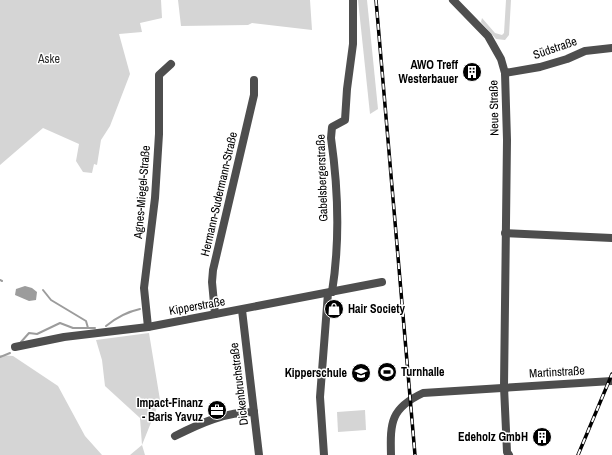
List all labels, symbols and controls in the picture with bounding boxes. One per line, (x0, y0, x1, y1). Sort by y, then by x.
street label: Südstraße (531, 33, 579, 63)
park label: Aske (37, 51, 60, 67)
place label: AWO Treff Westerbauer (399, 57, 458, 87)
building icon: AWO Treff Westerbauer (461, 61, 483, 83)
street label: Neue Straße (486, 80, 502, 136)
street label: Hermann-Sudermann-Straße (197, 130, 241, 258)
street label: Gabelsbergerstraße (312, 134, 332, 222)
street label: Agnes-Miegel-Straße (130, 145, 154, 240)
street label: Kipperstraße (168, 293, 226, 319)
shop icon: Hair Society (323, 298, 345, 320)
place label: Hair Society (348, 301, 405, 317)
street label: Dickenbruchstraße (226, 342, 252, 426)
sports icon: Turnhalle (376, 361, 398, 383)
school or university icon: Kipperschule (350, 362, 372, 384)
street label: Martinstraße (529, 363, 585, 381)
place label: Turnhalle (401, 364, 445, 380)
place label: Kipperschule (285, 365, 348, 381)
place label: Impact-Finanz - Baris Yavuz (137, 395, 203, 425)
office icon: Impact-Finanz - Baris Yavuz (206, 399, 228, 421)
building icon: Edeholz GmbH (531, 426, 553, 448)
place label: Edeholz GmbH (458, 429, 528, 445)

